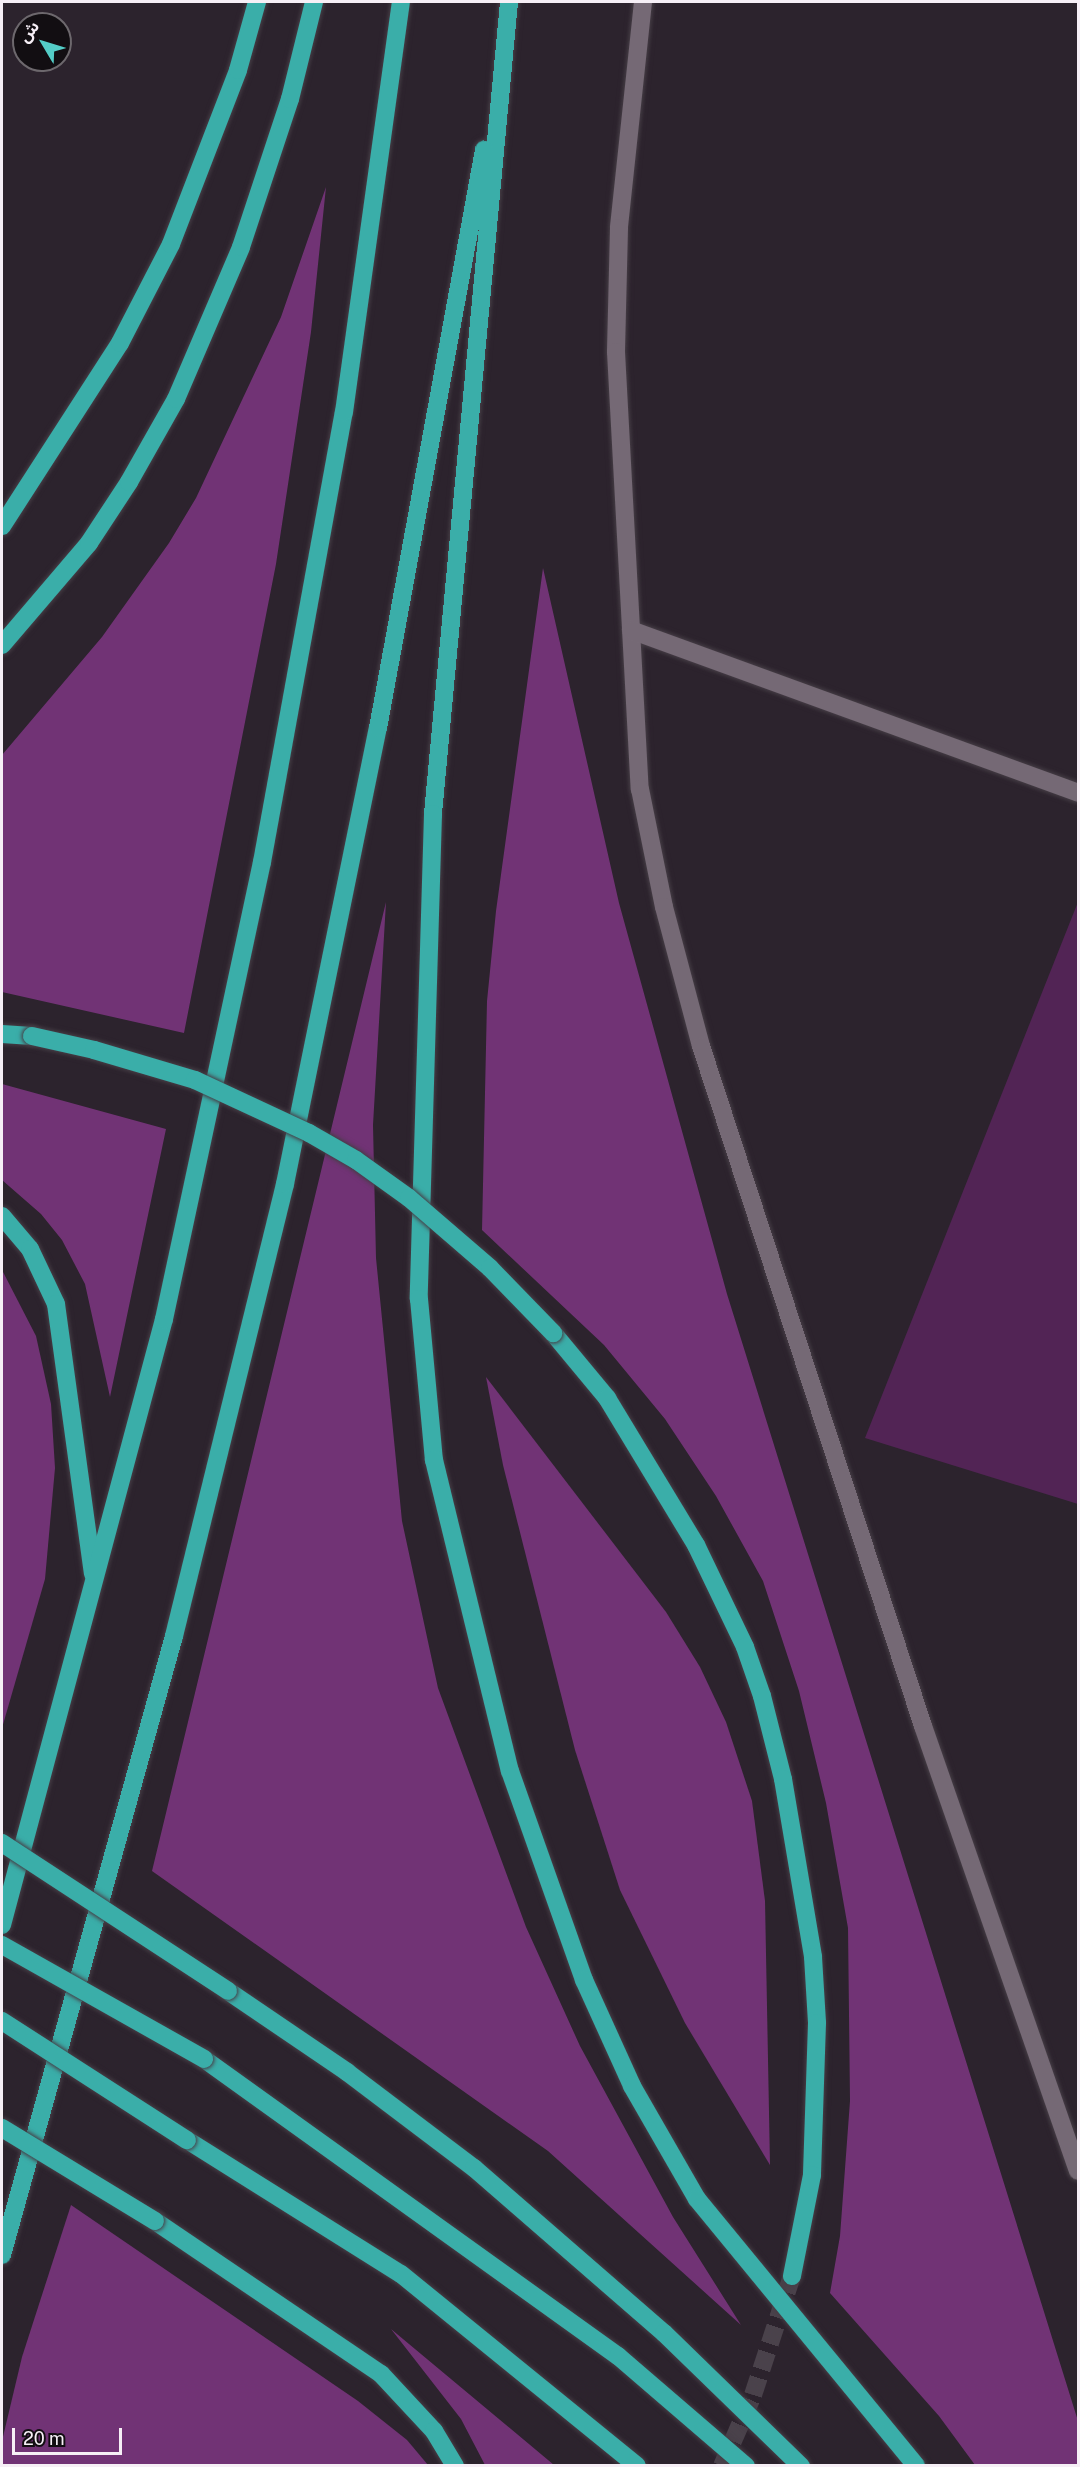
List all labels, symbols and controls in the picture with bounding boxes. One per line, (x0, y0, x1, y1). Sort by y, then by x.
north arrow (12, 12, 72, 72)
text: ش (15, 17, 43, 46)
scale bar (15, 2416, 124, 2454)
text: 20 m (23, 2428, 65, 2449)

